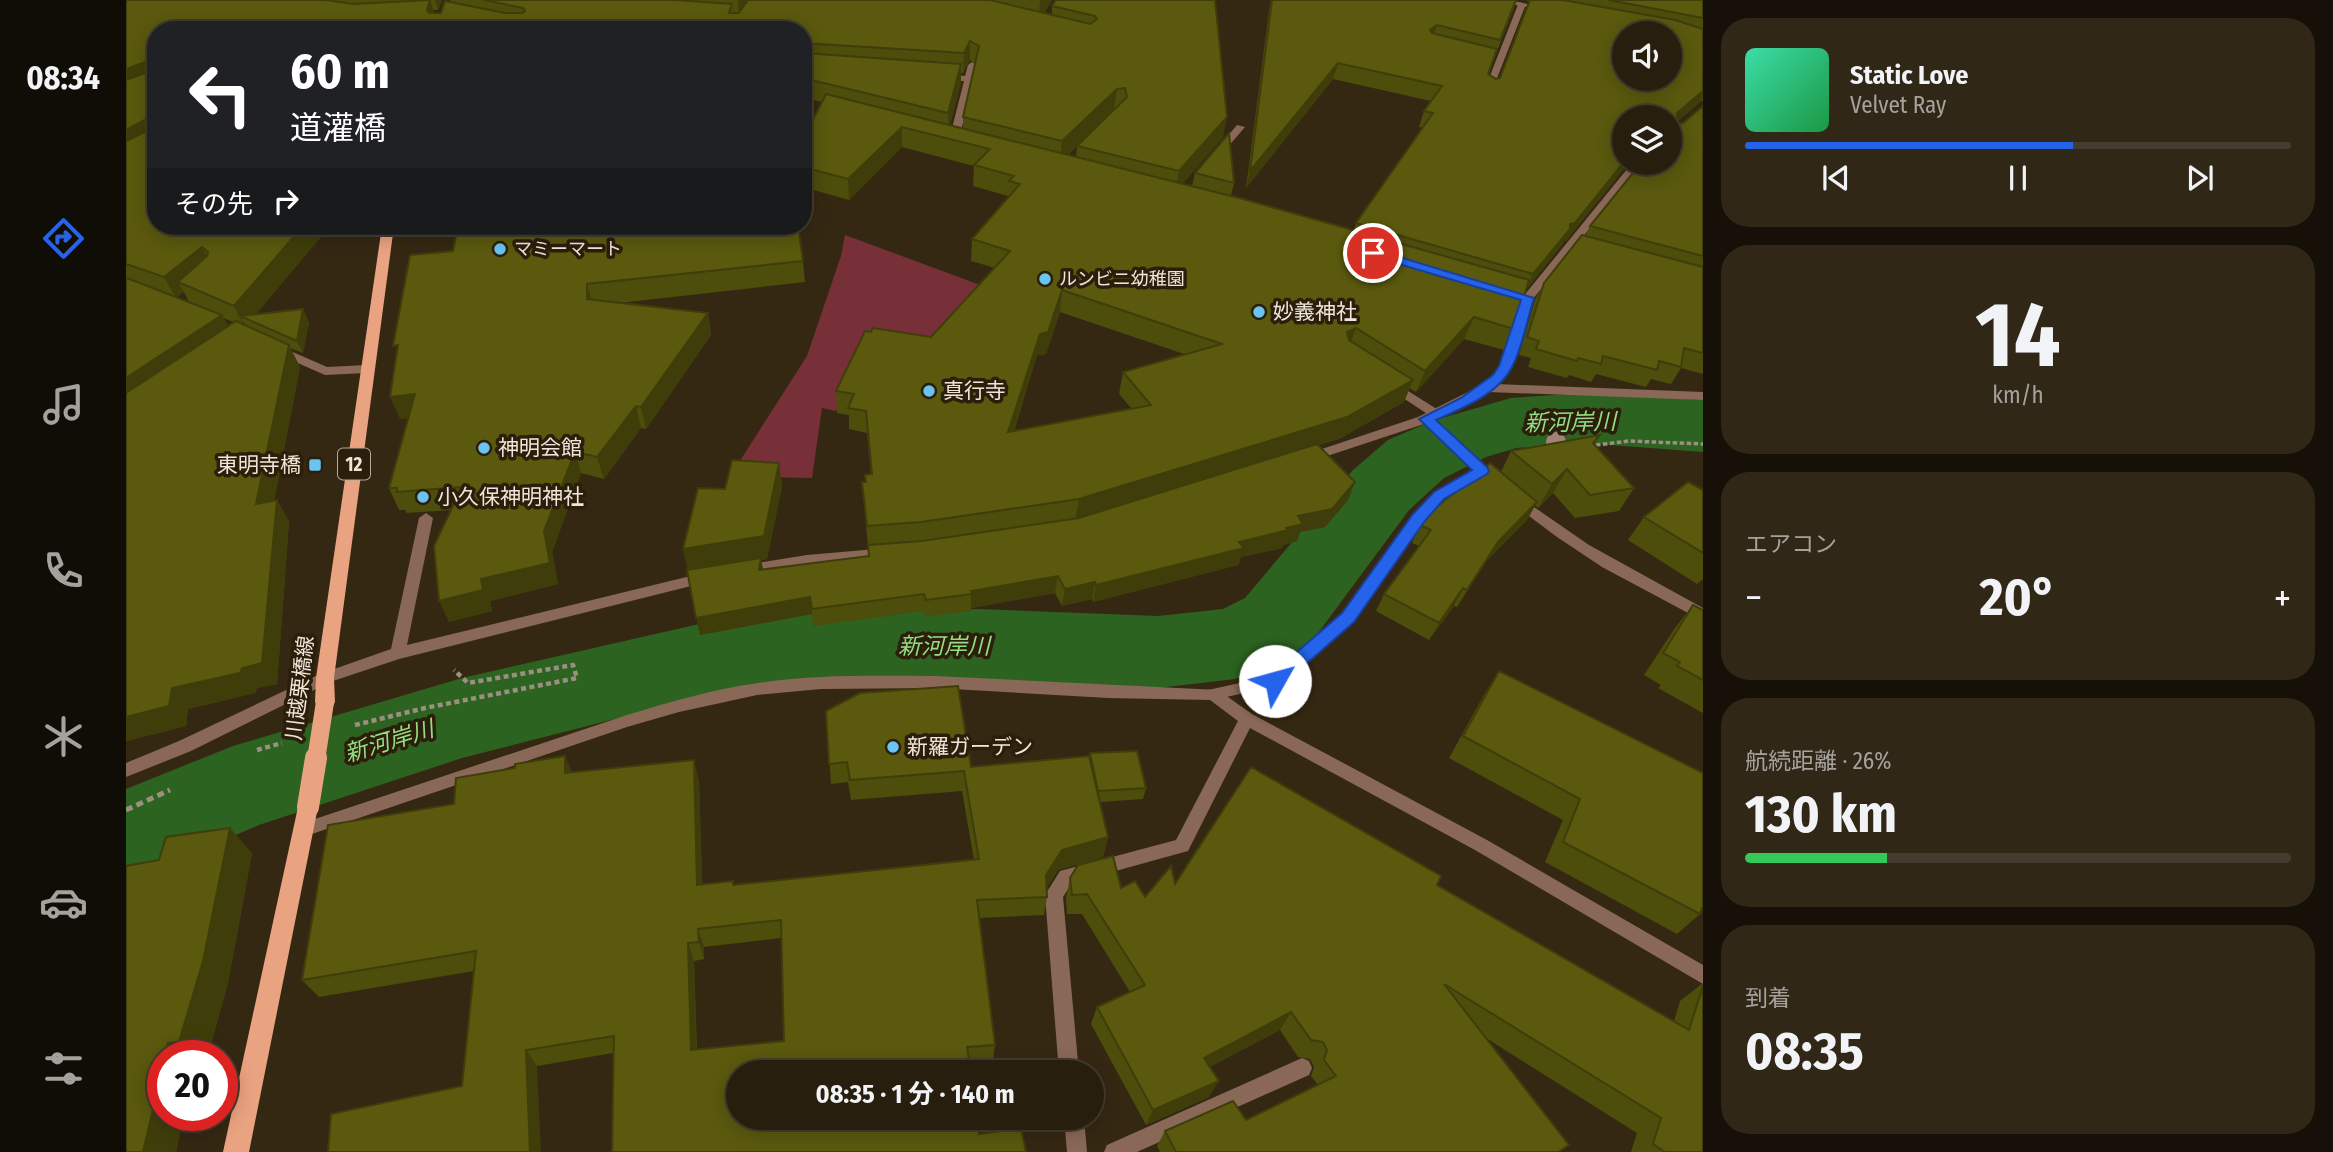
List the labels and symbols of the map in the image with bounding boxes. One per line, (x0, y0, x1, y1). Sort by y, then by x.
pin (1343, 223, 1403, 283)
place label: マミーマート (514, 238, 622, 260)
marker: マミーマート (492, 241, 508, 257)
place label: ルンビニ幼稚園 (1059, 268, 1185, 290)
marker: ルンビニ幼稚園 (1037, 271, 1053, 287)
place label: 妙義神社 (1273, 299, 1357, 325)
marker: 妙義神社 (1251, 304, 1267, 320)
place label: 真行寺 (943, 378, 1006, 404)
marker: 真行寺 (921, 383, 937, 399)
water label: 新河岸川 (1524, 407, 1619, 437)
place label: 神明会館 (498, 435, 582, 461)
marker: 神明会館 (476, 440, 492, 456)
road number: 12 (338, 449, 370, 480)
place label: 東明寺橋 (217, 452, 301, 478)
marker: 東明寺橋 (307, 457, 323, 473)
place label: 小久保神明神社 (437, 484, 584, 510)
marker: 小久保神明神社 (415, 489, 431, 505)
water label: 新河岸川 (898, 632, 993, 660)
street label: 川越栗橋線 (281, 634, 319, 742)
position arrow (1238, 644, 1312, 718)
water label: 新河岸川 (341, 713, 440, 768)
place label: 新羅ガーデン (907, 734, 1033, 760)
marker: 新羅ガーデン (885, 739, 901, 755)
speed limit sign: 20 (147, 1040, 238, 1131)

